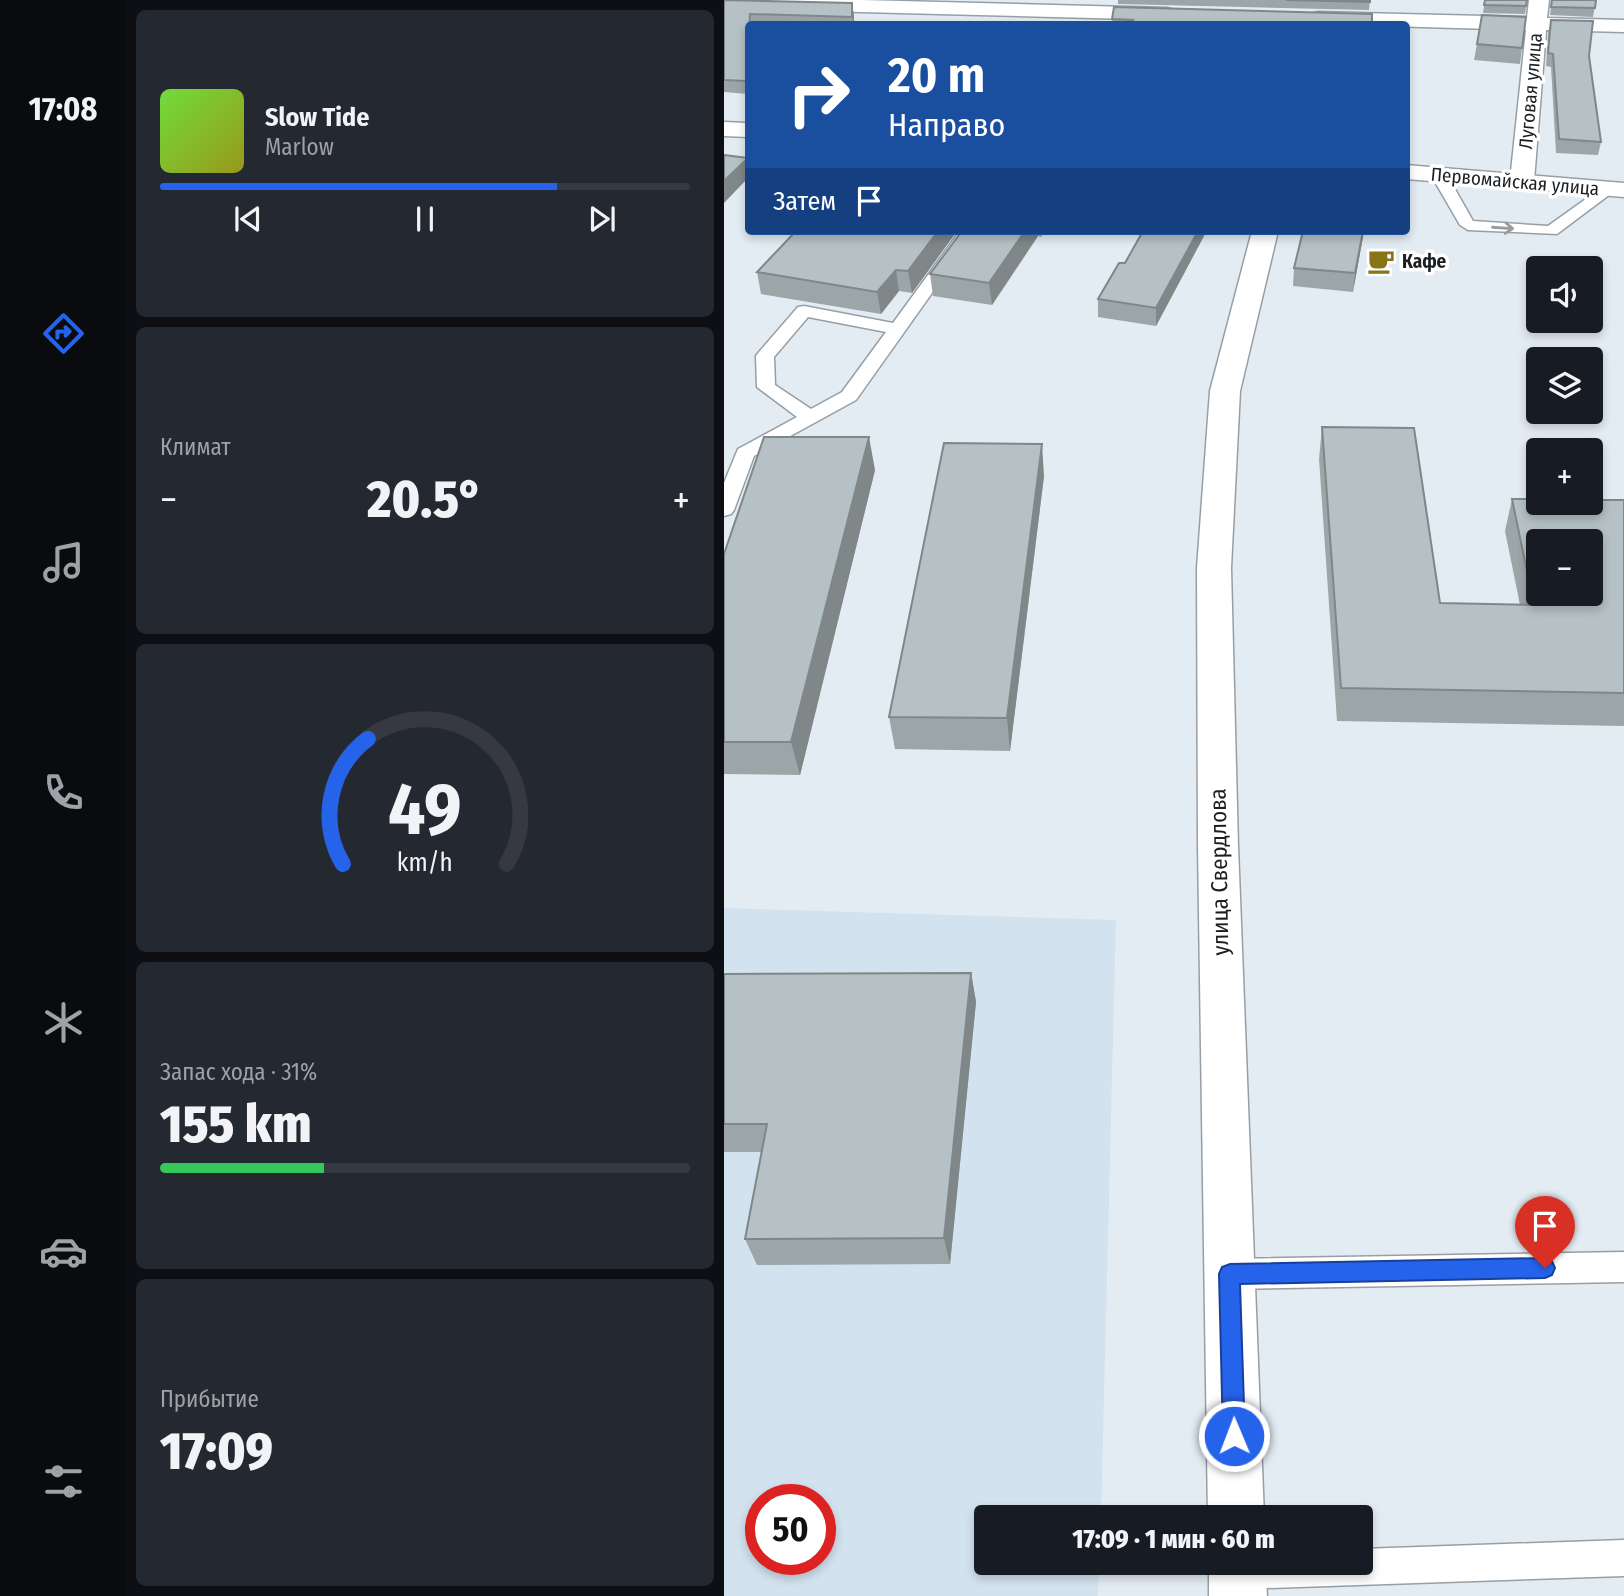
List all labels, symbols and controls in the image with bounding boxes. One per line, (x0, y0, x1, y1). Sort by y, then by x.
street label: Луговая улица (1514, 32, 1547, 150)
text: 20 m (888, 46, 985, 105)
icon: right (773, 49, 864, 140)
text: 17:08 (29, 90, 97, 128)
text: Slow Tide (265, 102, 369, 133)
text: Направо (888, 106, 1005, 144)
text: Marlow (265, 133, 334, 161)
street label: Первомайская улица (1430, 163, 1600, 200)
icon: arrive (850, 182, 888, 220)
text: Затем (773, 186, 836, 217)
icon: previous (229, 200, 267, 238)
icon: pause (406, 200, 444, 238)
icon: next (583, 200, 621, 238)
one-way arrow (1491, 221, 1514, 234)
cafe icon: Кафе (1366, 246, 1396, 276)
place label: Кафе (1402, 250, 1447, 273)
map controls (1526, 256, 1603, 606)
button: sound (1526, 256, 1603, 333)
icon: directions (39, 309, 88, 358)
button: layers (1526, 347, 1603, 424)
text: Климат (160, 433, 231, 461)
button: + (1526, 438, 1603, 515)
text: 20.5° (367, 468, 483, 531)
text: − (160, 477, 177, 523)
text: + (673, 477, 690, 523)
button: − (1526, 529, 1603, 606)
icon: music (39, 538, 88, 587)
text: 49 (388, 766, 462, 853)
icon: phone (39, 768, 88, 817)
street label: улица Свердлова (1204, 788, 1234, 956)
text: km/h (397, 848, 453, 878)
icon: climate (39, 998, 88, 1047)
text: Запас хода · 31% (160, 1058, 317, 1086)
text: 155 km (160, 1093, 311, 1156)
pin (1515, 1196, 1575, 1268)
icon: arrive (1526, 1207, 1564, 1245)
icon: car (39, 1227, 88, 1276)
text: Прибытие (160, 1385, 259, 1413)
position arrow (1197, 1399, 1271, 1473)
text: 17:09 (160, 1420, 273, 1483)
icon: filters (39, 1457, 88, 1506)
speed limit sign: 50 (745, 1484, 836, 1575)
text: 17:09 · 1 мин · 60 m (1072, 1524, 1275, 1555)

